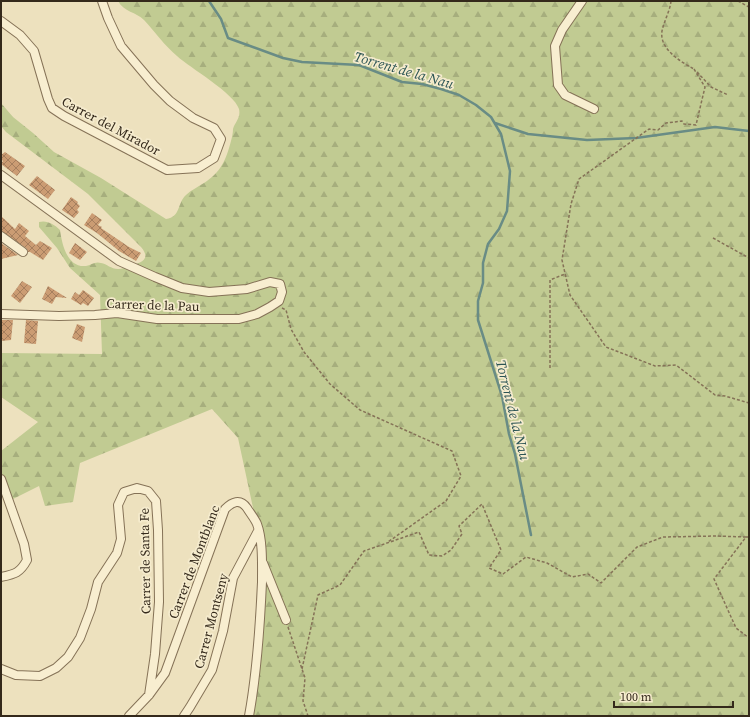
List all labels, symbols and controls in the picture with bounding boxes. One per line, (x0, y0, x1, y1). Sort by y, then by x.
water label: Torrent de la Nau (352, 46, 456, 94)
street label: Carrer del Mirador (59, 93, 164, 159)
street label: Carrer de la Pau (106, 295, 200, 315)
water label: Torrent de la Nau (491, 358, 535, 462)
street label: Carrer de Montblanc (165, 503, 223, 621)
street label: Carrer de Santa Fe (136, 507, 154, 614)
street label: Carrer Montseny (190, 571, 232, 670)
scale bar (614, 683, 733, 709)
text: 100 m (620, 689, 652, 705)

